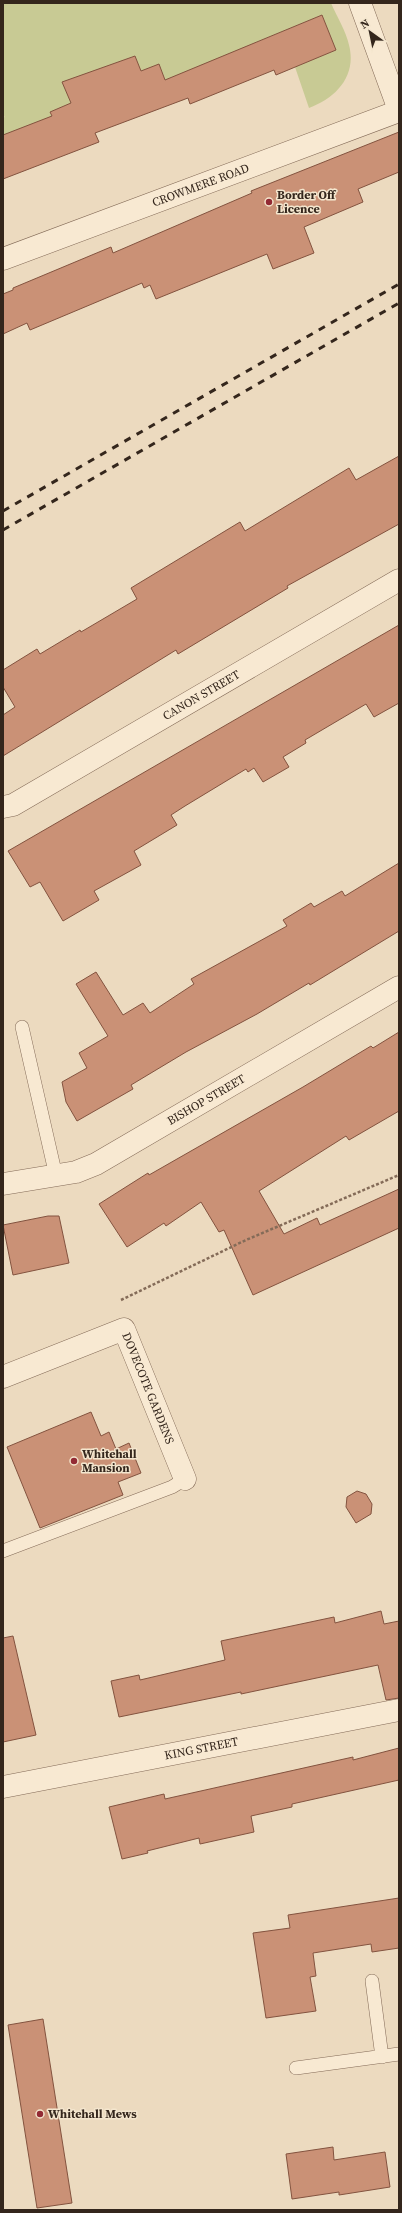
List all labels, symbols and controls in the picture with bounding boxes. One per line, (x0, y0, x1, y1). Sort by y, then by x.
north arrow (350, 12, 390, 52)
text: N (357, 16, 372, 33)
street label: CROWMERE ROAD (150, 160, 252, 211)
place label: Border Off Licence (277, 187, 337, 217)
marker: Border Off Licence (264, 197, 274, 207)
street label: CANON STREET (160, 666, 243, 724)
street label: BISHOP STREET (164, 1070, 249, 1129)
street label: DOVECOTE GARDENS (118, 1330, 178, 1446)
place label: Whitehall Mansion (82, 1446, 137, 1476)
marker: Whitehall Mansion (69, 1456, 79, 1466)
street label: KING STREET (163, 1733, 240, 1763)
place label: Whitehall Mews (48, 2106, 137, 2122)
marker: Whitehall Mews (35, 2109, 45, 2119)

